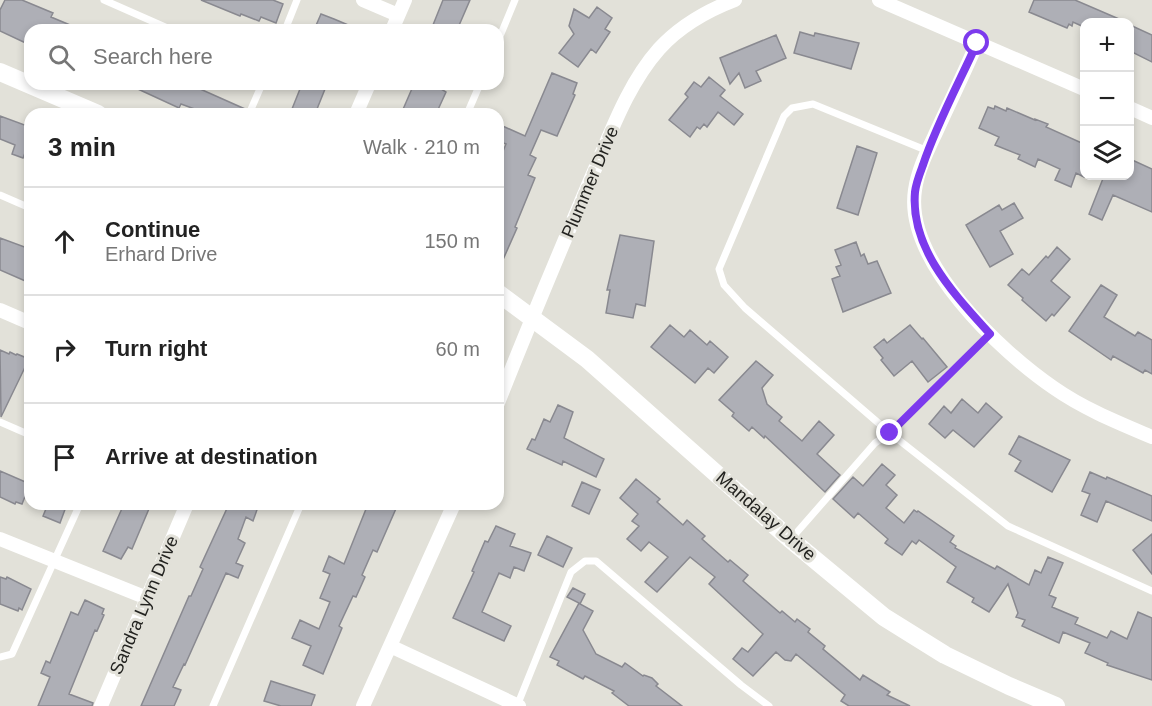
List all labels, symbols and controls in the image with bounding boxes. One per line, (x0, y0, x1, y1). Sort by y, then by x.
map controls (1080, 18, 1134, 180)
button: + (1080, 18, 1134, 72)
search box (24, 24, 504, 90)
route start (963, 29, 989, 55)
icon: search (45, 41, 78, 74)
text: Search here (93, 44, 213, 69)
button: − (1080, 72, 1134, 126)
street label: Plummer Drive (558, 123, 622, 241)
button: layers (1080, 126, 1134, 180)
text: 3 min (48, 132, 116, 162)
text: Walk · 210 m (363, 136, 480, 158)
text: Continue (105, 217, 200, 242)
icon: ahead (48, 225, 81, 258)
text: 150 m (424, 230, 480, 252)
text: Erhard Drive (105, 243, 217, 265)
icon: right (48, 333, 81, 366)
text: Turn right (105, 336, 207, 361)
text: 60 m (436, 338, 480, 360)
route end (876, 419, 902, 445)
icon: arrive (48, 441, 81, 474)
text: Arrive at destination (105, 444, 318, 469)
street label: Mandalay Drive (712, 467, 820, 565)
street label: Sandra Lynn Drive (106, 533, 182, 677)

